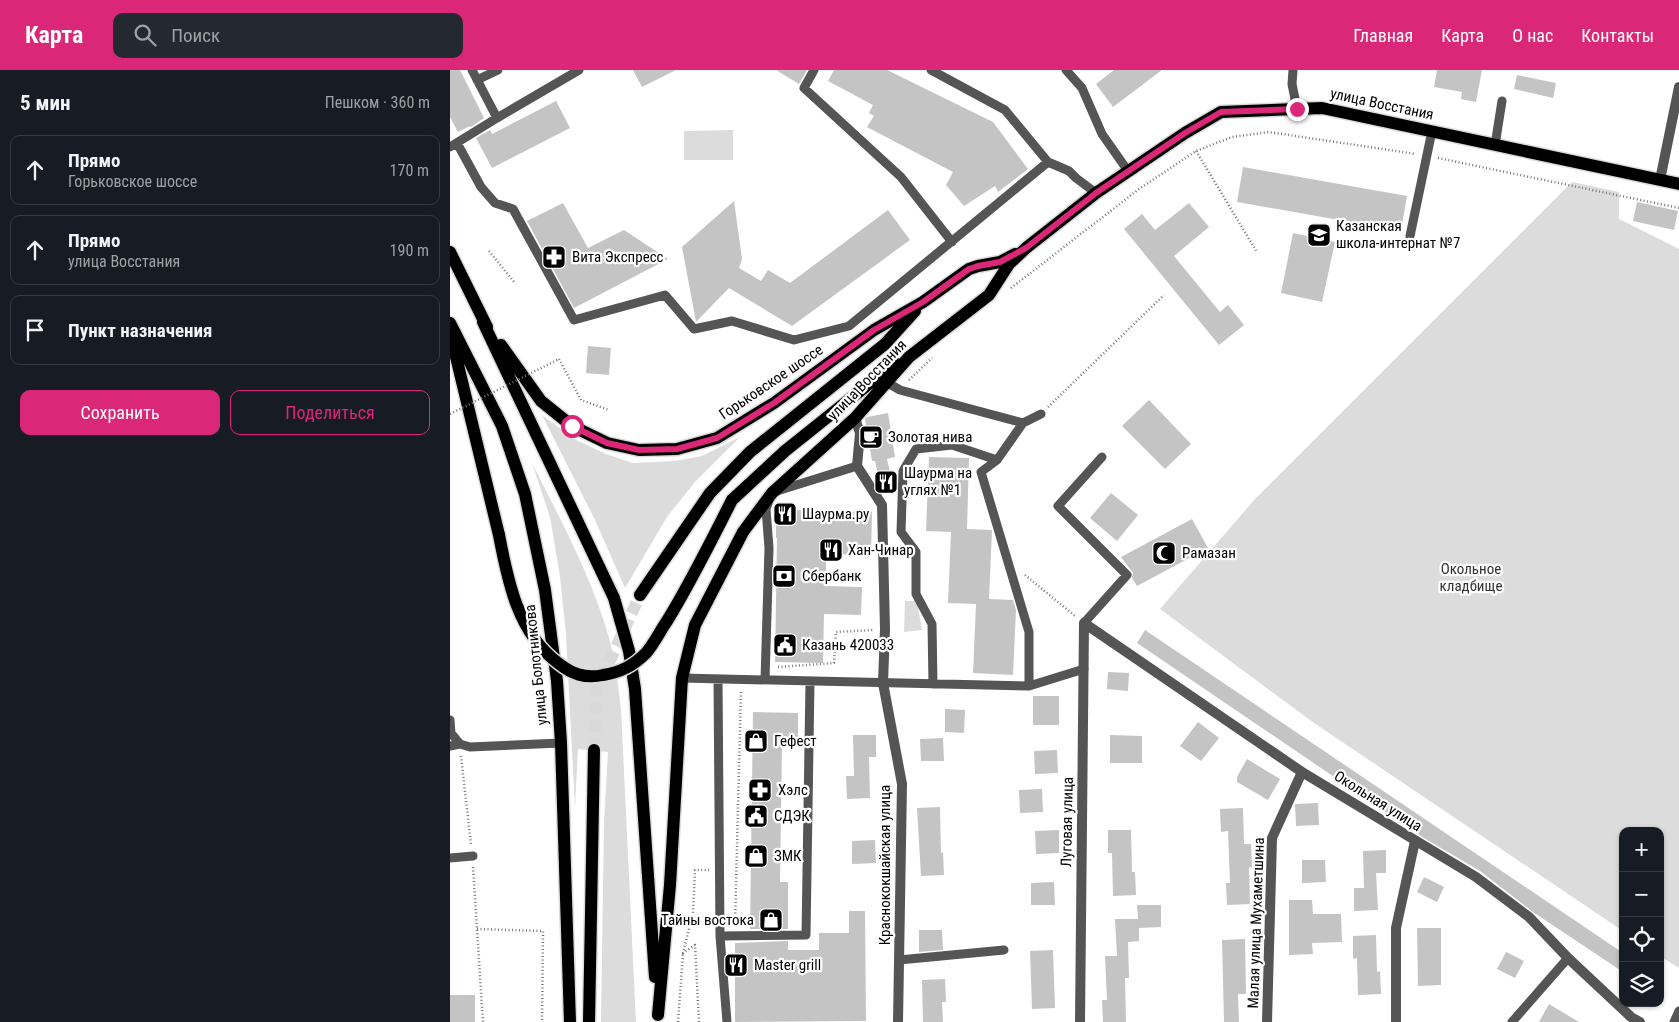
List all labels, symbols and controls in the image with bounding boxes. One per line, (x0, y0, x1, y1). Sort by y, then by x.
search box (113, 13, 463, 58)
text: Карта (25, 21, 83, 49)
icon: search (131, 21, 159, 49)
text: Поиск (171, 24, 220, 47)
text: Главная (1353, 25, 1413, 46)
text: Карта (1441, 25, 1484, 46)
text: О нас (1512, 25, 1553, 46)
text: Контакты (1581, 25, 1654, 46)
street label: улица Восстания (1329, 84, 1435, 124)
text: 5 мин (20, 91, 70, 115)
text: Пешком · 360 m (325, 93, 430, 112)
route end (1286, 98, 1309, 121)
text: Прямо (68, 149, 121, 172)
icon: ahead (21, 156, 49, 184)
text: 170 m (390, 161, 429, 180)
text: Горьковское шоссе (68, 172, 197, 191)
place label: Казанская школа-интернат №7 (1336, 217, 1460, 252)
school or university icon: Казанская школа-интернат №7 (1306, 222, 1332, 248)
text: Прямо (68, 229, 121, 252)
icon: ahead (21, 236, 49, 264)
text: 190 m (390, 241, 429, 260)
pharmacy icon: Вита Экспресс (541, 244, 567, 270)
place label: Вита Экспресс (572, 248, 664, 266)
text: улица Восстания (68, 252, 180, 271)
icon: arrive (21, 316, 49, 344)
text: Пункт назначения (68, 319, 212, 342)
street label: улица Восстания (824, 336, 910, 424)
street label: Горьковское шоссе (716, 341, 826, 423)
button: Сохранить (20, 390, 220, 435)
button: Поделиться (230, 390, 430, 435)
route start (561, 415, 584, 438)
cafe icon: Золотая нива (858, 424, 884, 450)
place label: Золотая нива (888, 428, 972, 446)
place label: Шаурма на углях №1 (904, 464, 972, 499)
restaurant icon: Шаурма на углях №1 (873, 469, 899, 495)
restaurant icon: Шаурма.ру (772, 501, 798, 527)
place label: Шаурма.ру (802, 505, 869, 523)
restaurant icon: Хан-Чинар (818, 537, 844, 563)
mosque icon: Рамазан (1151, 540, 1177, 566)
place label: Хан-Чинар (848, 541, 914, 559)
place label: Рамазан (1182, 544, 1236, 562)
park label: Окольное кладбище (1440, 560, 1502, 595)
bank icon: Сбербанк (771, 563, 797, 589)
place label: Сбербанк (802, 567, 862, 585)
street label: улица Болотникова (521, 604, 551, 726)
public building icon: Казань 420033 (772, 632, 798, 658)
place label: Казань 420033 (802, 636, 894, 654)
shop icon: Гефест (743, 728, 769, 754)
place label: Гефест (774, 732, 817, 750)
street label: Окольная улица (1331, 767, 1425, 835)
pharmacy icon: Хэлс (747, 777, 773, 803)
street label: Луговая улица (1057, 777, 1077, 867)
place label: Хэлс (778, 781, 808, 799)
street label: Краснококшайская улица (876, 785, 894, 945)
public building icon: СДЭК (743, 803, 769, 829)
place label: СДЭК (774, 807, 810, 825)
map controls (1619, 827, 1664, 1007)
button: + (1619, 827, 1664, 872)
street label: Малая улица Мухаметшина (1244, 837, 1268, 1009)
shop icon: ЗМК (743, 843, 769, 869)
place label: ЗМК (774, 847, 802, 865)
button: − (1619, 872, 1664, 917)
shop icon: Тайны востока (758, 907, 784, 933)
place label: Тайны востока (661, 911, 754, 929)
button: locate (1619, 917, 1664, 962)
restaurant icon: Master grill (723, 952, 749, 978)
place label: Master grill (754, 956, 821, 974)
button: layers (1619, 962, 1664, 1007)

